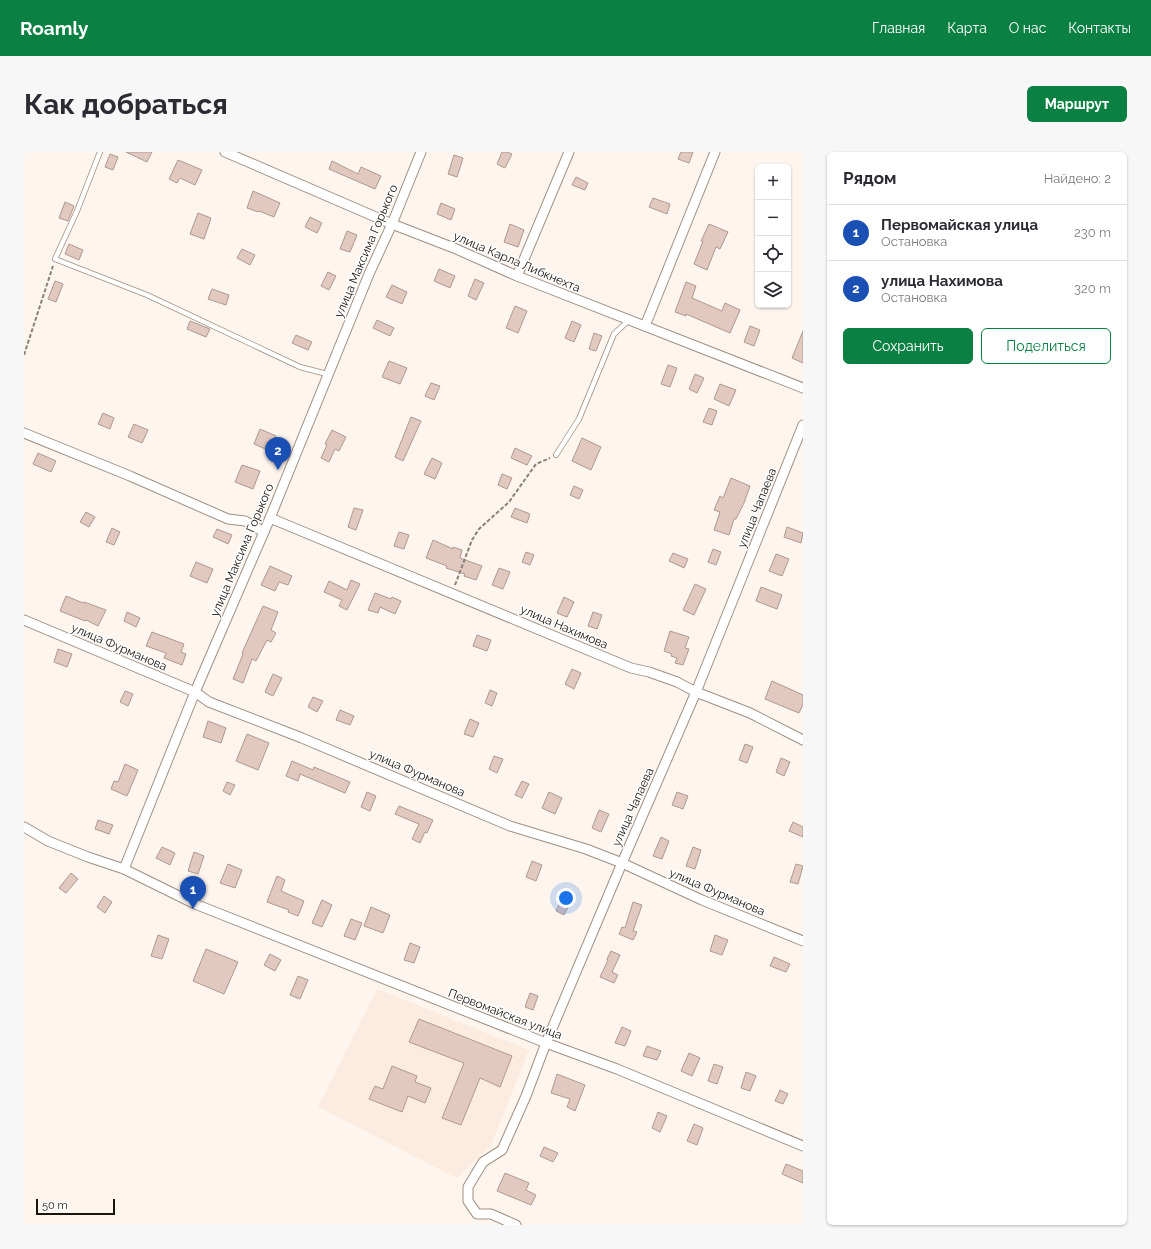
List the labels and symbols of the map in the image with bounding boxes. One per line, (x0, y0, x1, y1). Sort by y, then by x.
street label: улица Максима Горького (332, 182, 400, 320)
street label: улица Карла Либкнехта (451, 229, 583, 295)
pin: 2 (265, 437, 291, 470)
street label: улица Чапаева (735, 466, 779, 550)
street label: улица Максима Горького (208, 481, 276, 619)
street label: улица Нахимова (518, 602, 610, 652)
street label: улица Фурманова (69, 621, 169, 673)
street label: улица Фурманова (367, 747, 467, 799)
street label: улица Чапаева (609, 765, 657, 849)
street label: улица Фурманова (667, 866, 767, 918)
pin: 1 (180, 876, 206, 909)
your location (556, 888, 576, 908)
street label: Первомайская улица (446, 986, 564, 1042)
scale bar (36, 1197, 115, 1216)

